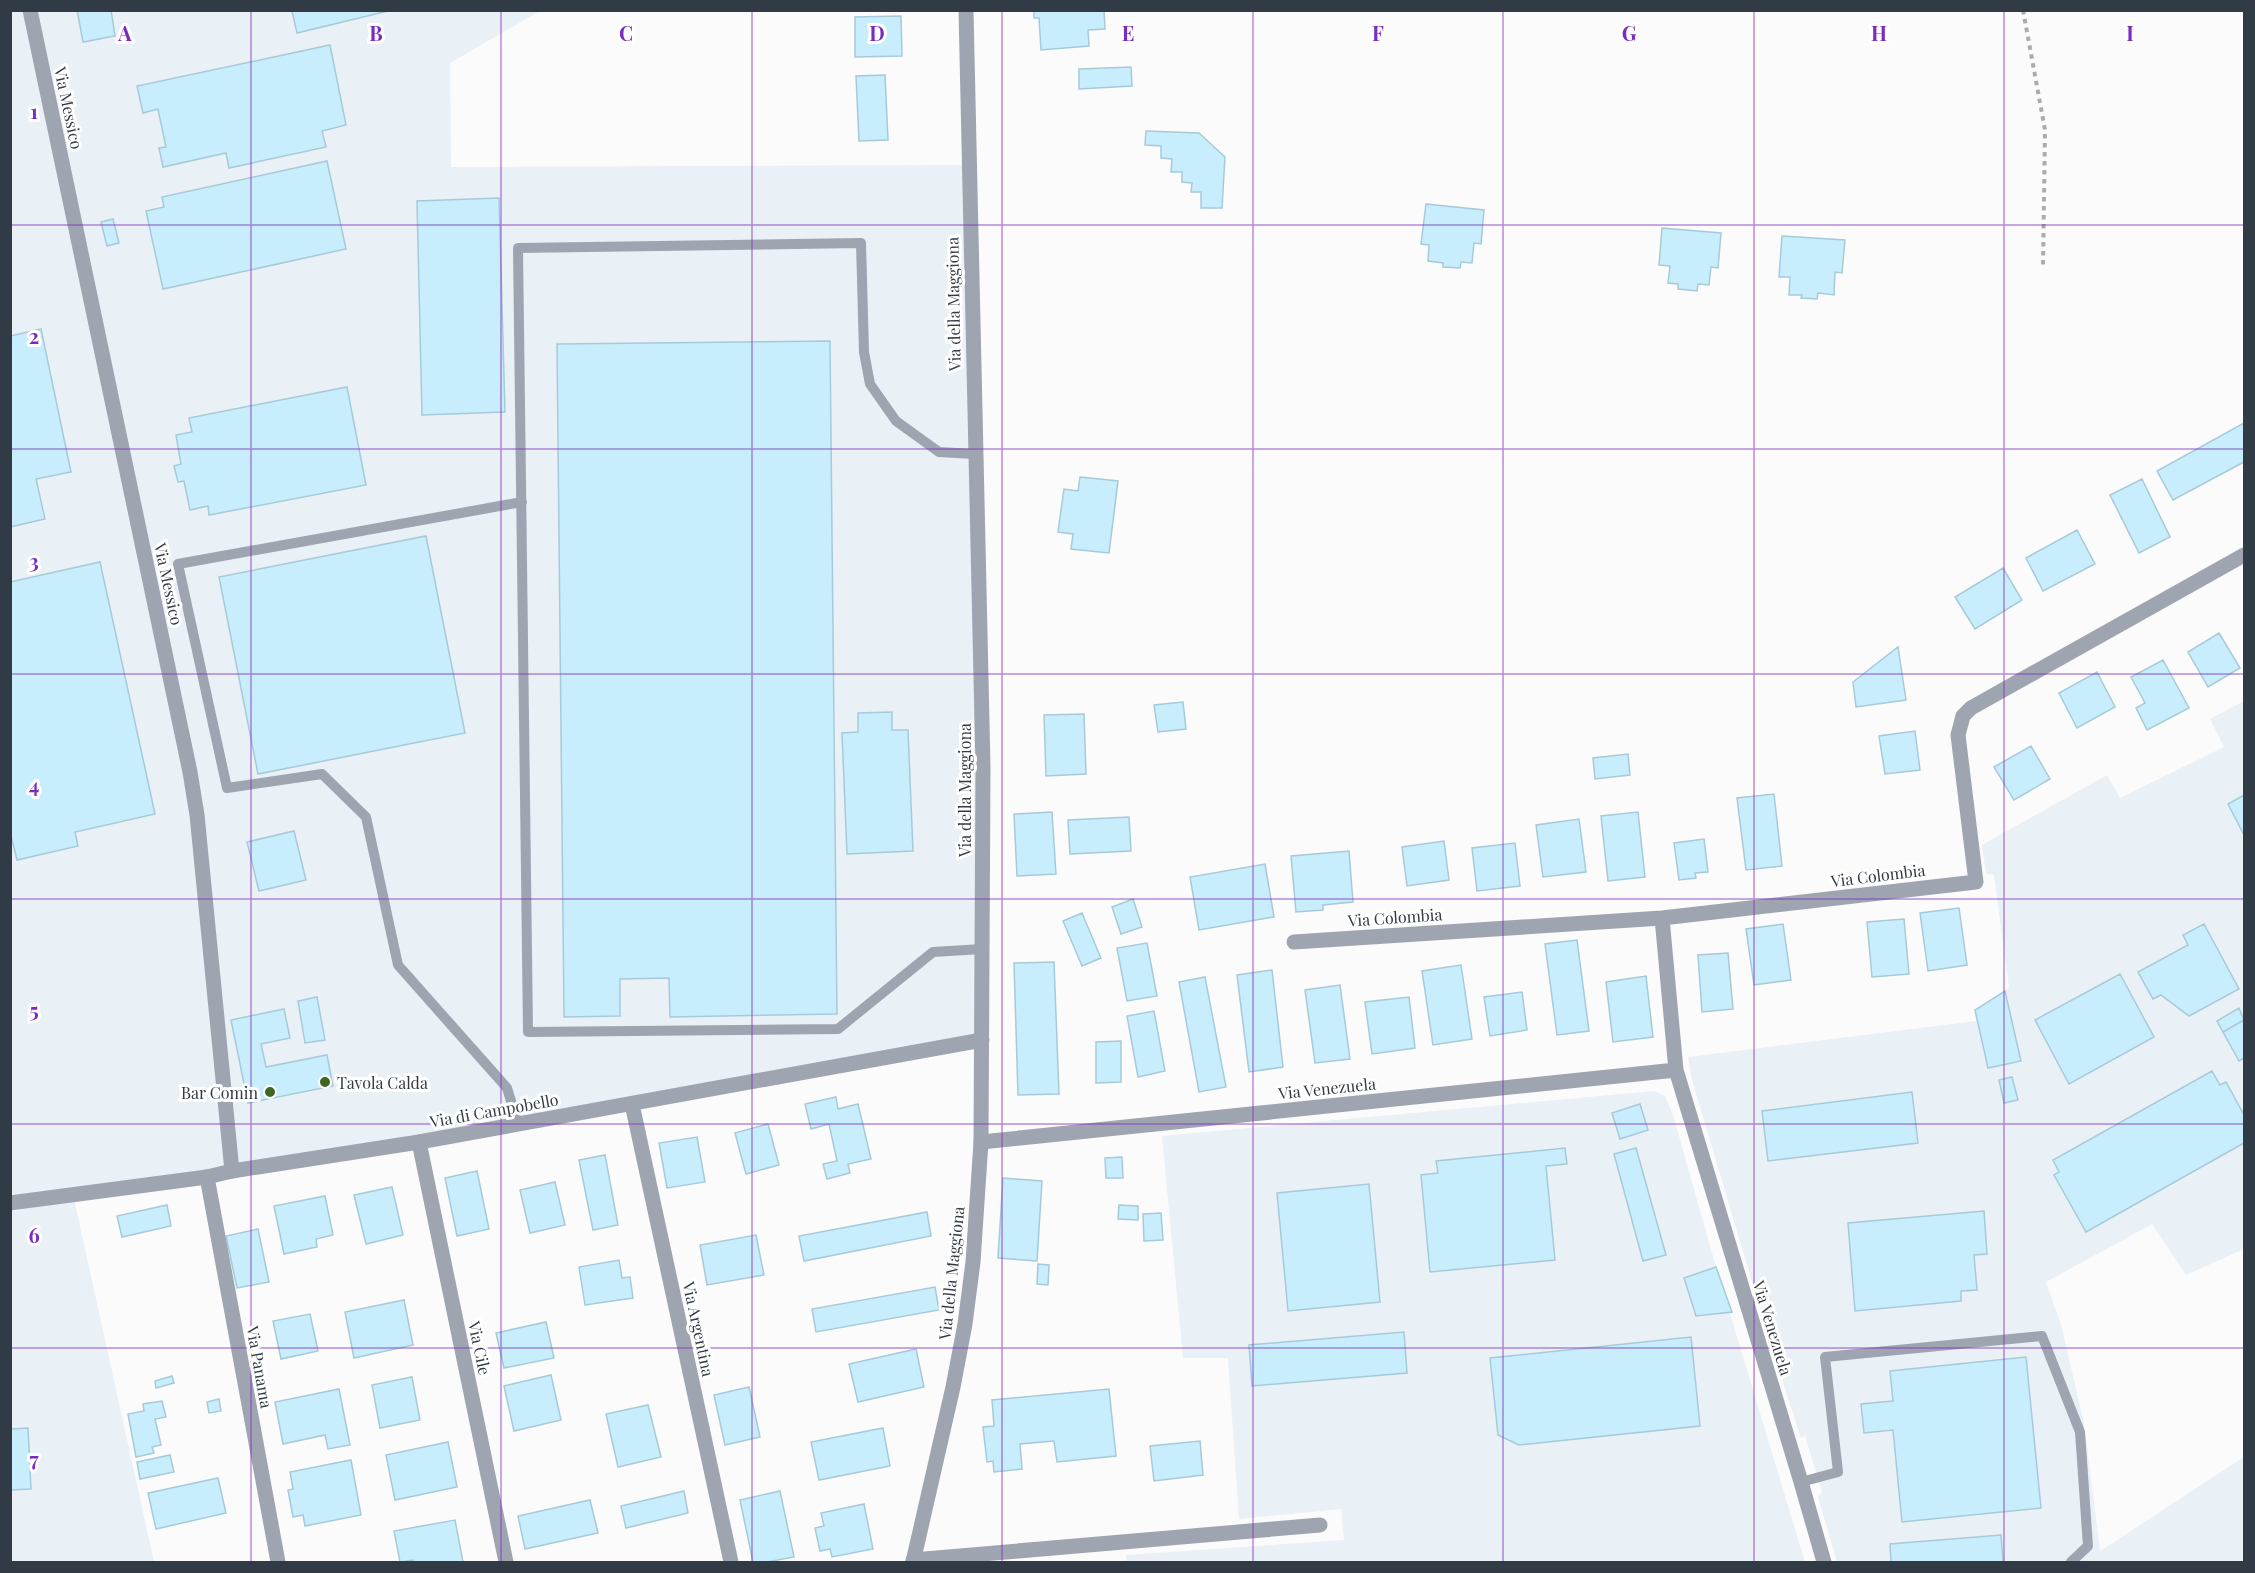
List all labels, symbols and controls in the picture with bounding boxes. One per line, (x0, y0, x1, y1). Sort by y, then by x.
text: A (117, 19, 132, 46)
text: B (369, 19, 383, 46)
text: C (619, 19, 633, 46)
text: D (869, 19, 885, 46)
text: E (1122, 19, 1134, 46)
text: F (1372, 19, 1384, 46)
text: G (1622, 19, 1637, 46)
text: H (1871, 19, 1887, 46)
text: I (2126, 19, 2134, 46)
street label: Via Messico (50, 64, 88, 151)
text: 1 (30, 97, 38, 124)
street label: Via della Maggiona (941, 237, 965, 372)
text: 2 (29, 322, 39, 349)
street label: Via Messico (150, 540, 188, 627)
text: 3 (29, 547, 39, 574)
street label: Via della Maggiona (954, 723, 975, 858)
text: 4 (29, 771, 39, 798)
street label: Via Colombia (1829, 859, 1926, 891)
street label: Via Colombia (1346, 903, 1443, 931)
text: 5 (29, 996, 39, 1023)
place label: Tavola Calda (337, 1072, 428, 1093)
street label: Via Venezuela (1276, 1072, 1377, 1104)
marker: Tavola Calda (318, 1075, 332, 1089)
place label: Bar Comin (181, 1082, 258, 1103)
marker: Bar Comin (263, 1085, 277, 1099)
street label: Via di Campobello (427, 1088, 560, 1132)
street label: Via della Maggiona (933, 1205, 968, 1342)
text: 6 (28, 1221, 40, 1248)
street label: Via Venezuela (1748, 1277, 1797, 1378)
street label: Via Argentina (678, 1279, 719, 1378)
street label: Via Cile (464, 1318, 496, 1377)
street label: Via Panama (242, 1323, 278, 1410)
text: 7 (29, 1445, 39, 1472)

